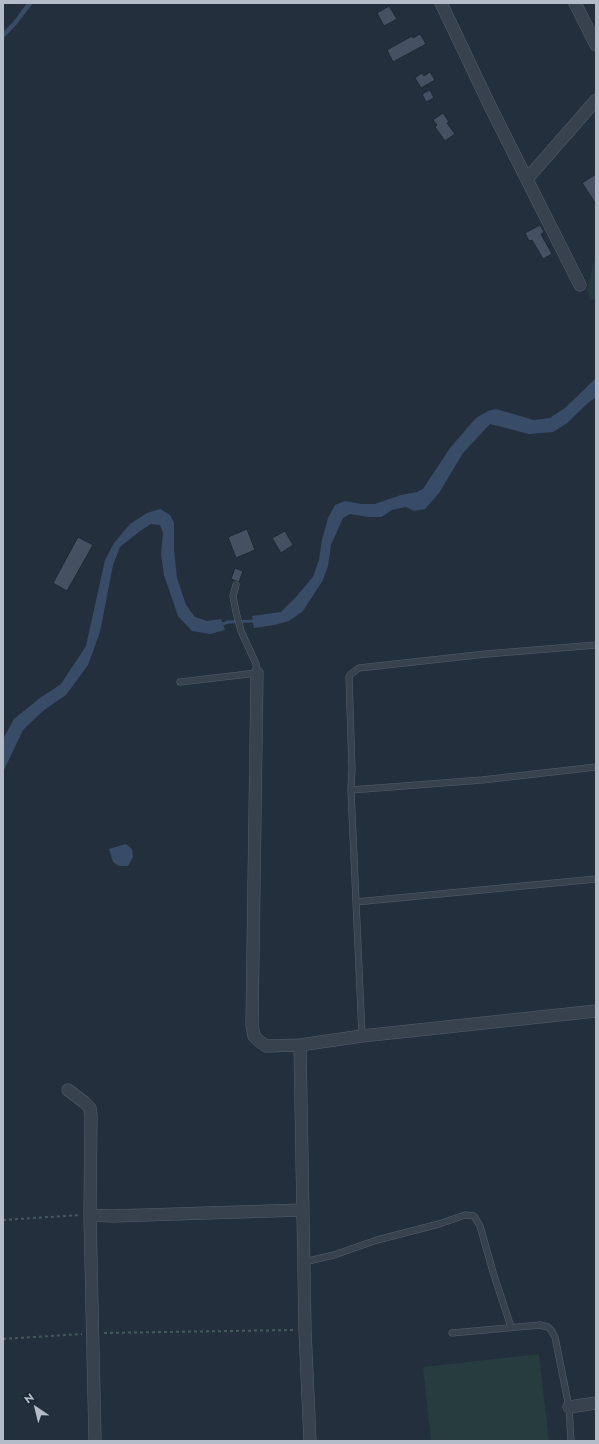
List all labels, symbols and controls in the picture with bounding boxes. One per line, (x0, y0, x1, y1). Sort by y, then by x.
north arrow (16, 1388, 56, 1428)
text: N (21, 1389, 37, 1407)

